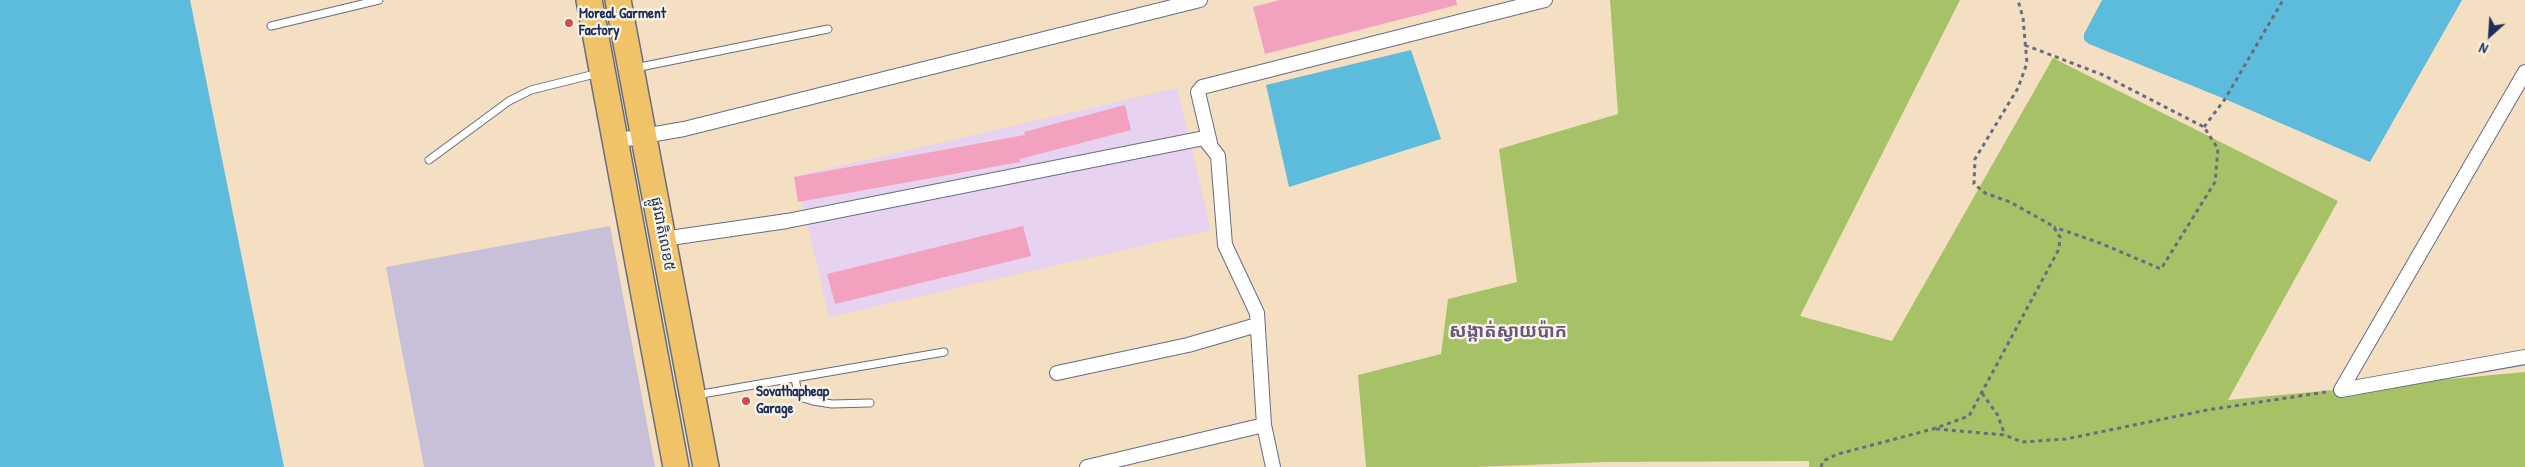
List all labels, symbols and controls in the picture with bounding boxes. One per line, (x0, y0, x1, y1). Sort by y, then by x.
place label: Moreal Garment Factory (579, 5, 666, 40)
north arrow (2465, 10, 2515, 60)
marker: Moreal Garment Factory (563, 17, 575, 29)
text: N (2476, 39, 2491, 59)
street label: ផ្លូវជាតិលេខ៥ (646, 195, 678, 273)
district label: សង្កាត់ស្វាយប៉ាក (1449, 321, 1567, 343)
place label: Sovathapheap Garage (756, 383, 829, 418)
marker: Sovathapheap Garage (740, 395, 752, 407)

